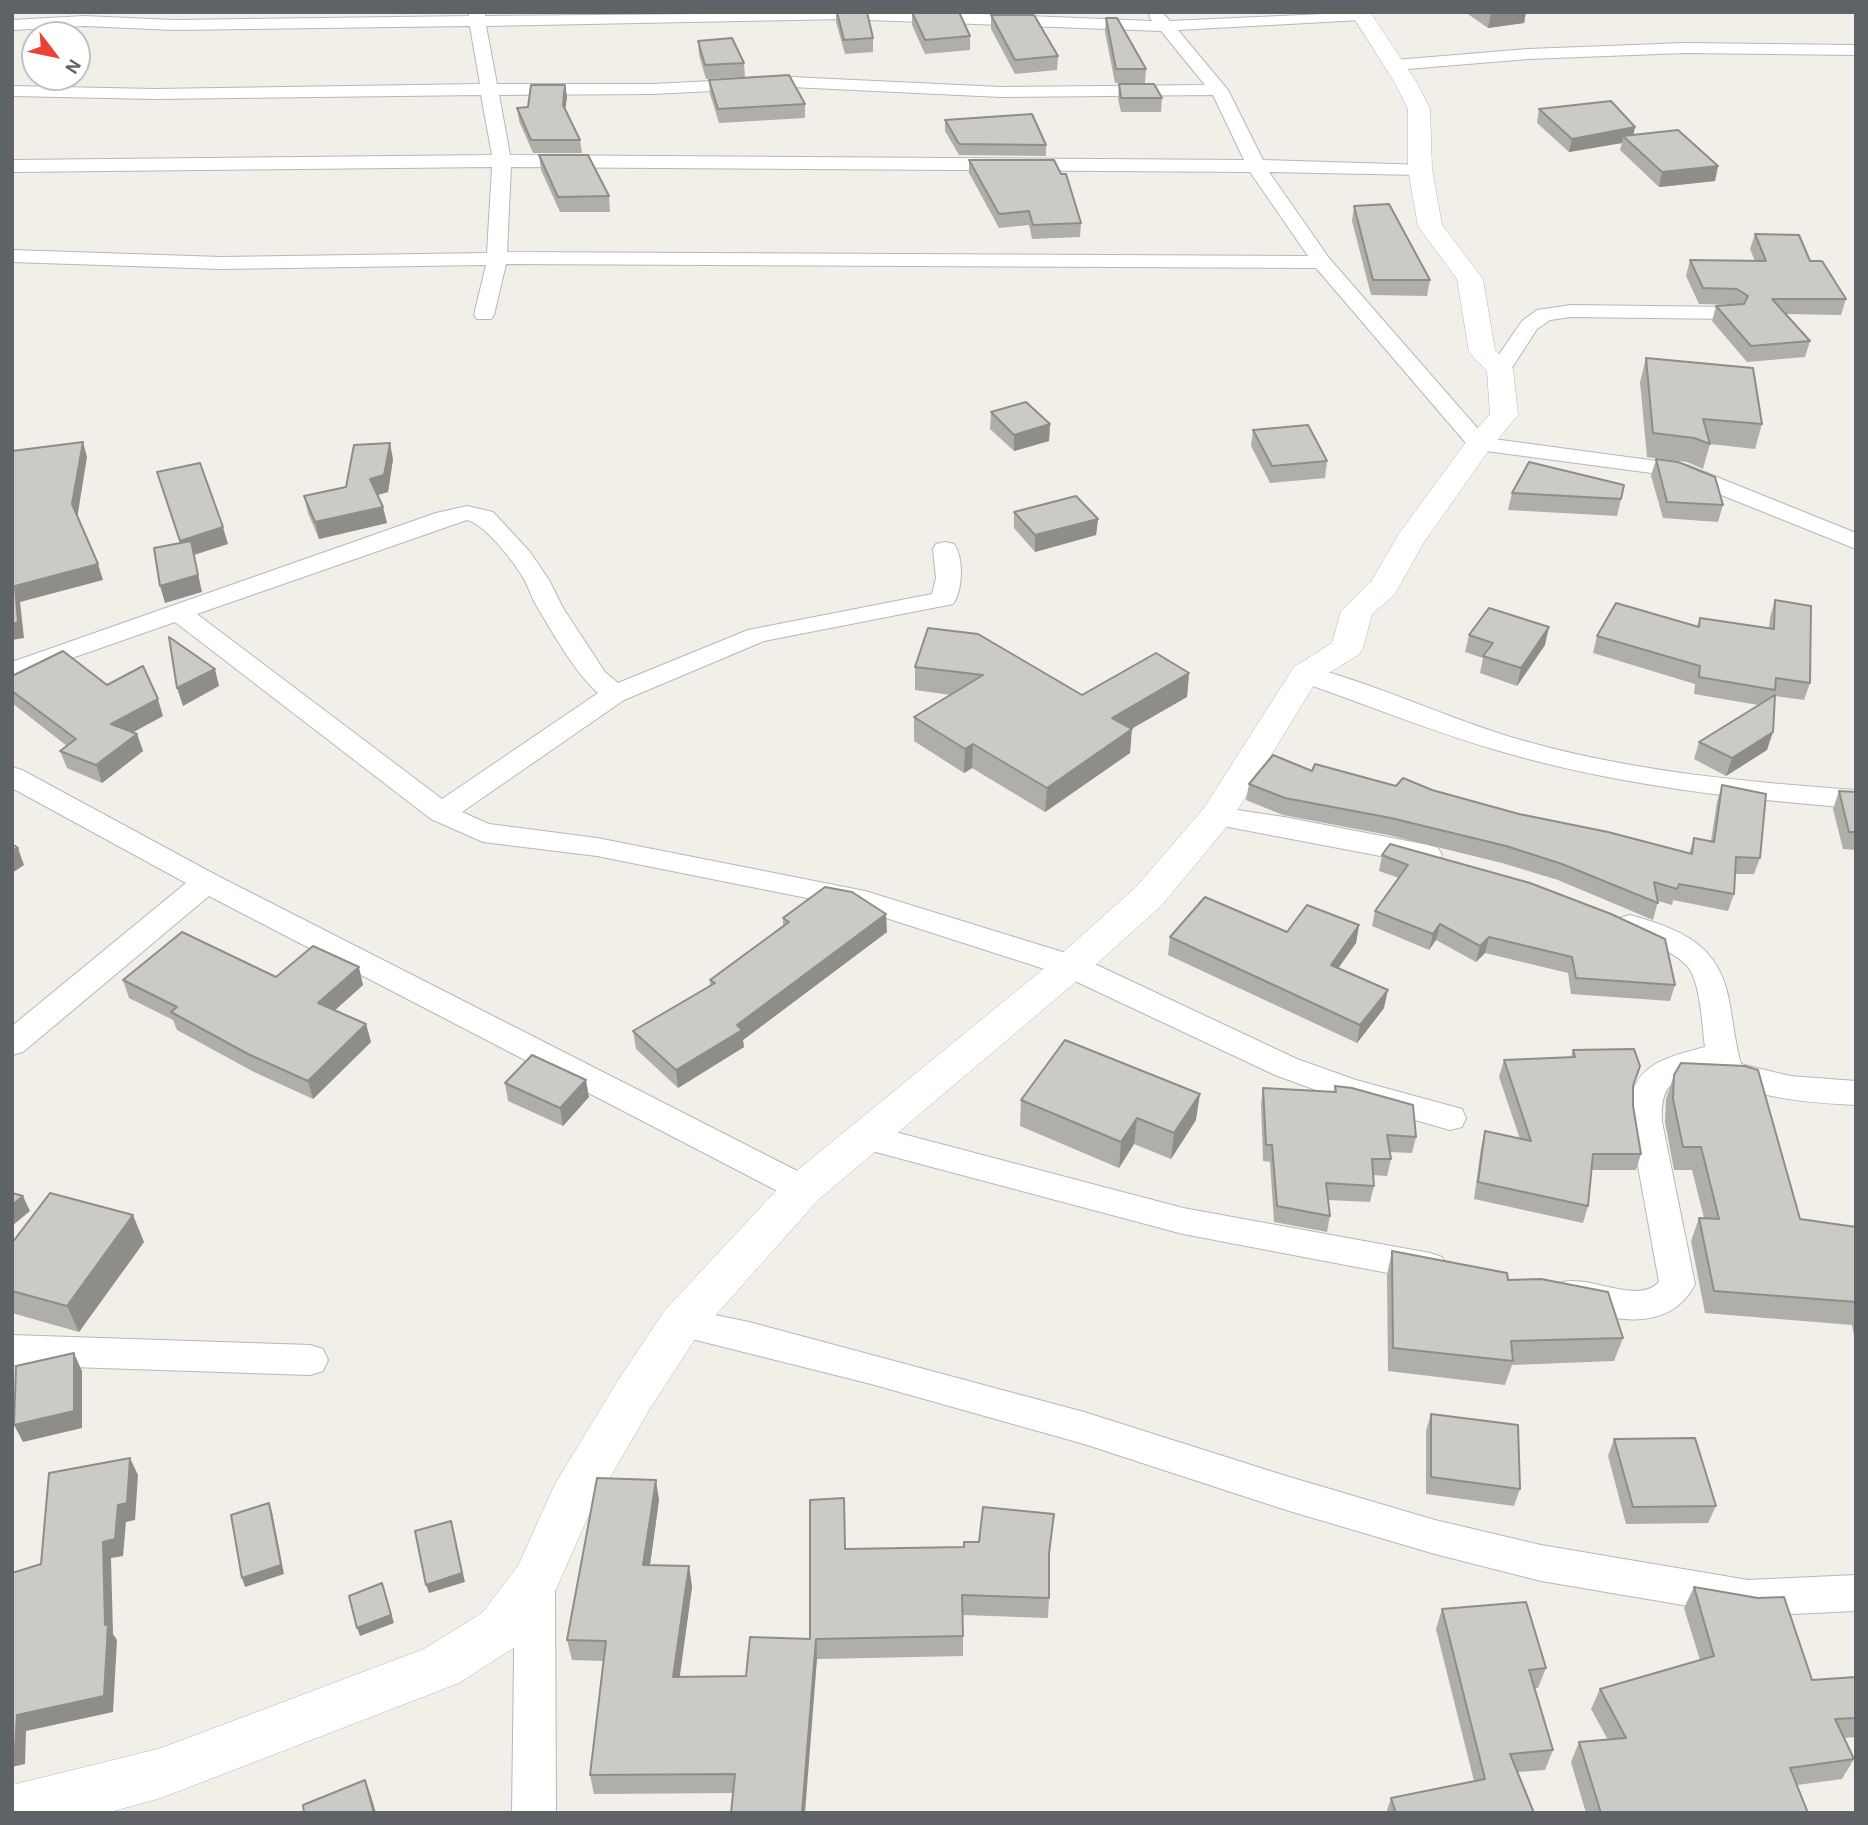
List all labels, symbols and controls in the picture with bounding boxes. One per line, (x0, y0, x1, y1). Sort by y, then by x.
north arrow (21, 21, 91, 91)
text: N (61, 56, 84, 77)

